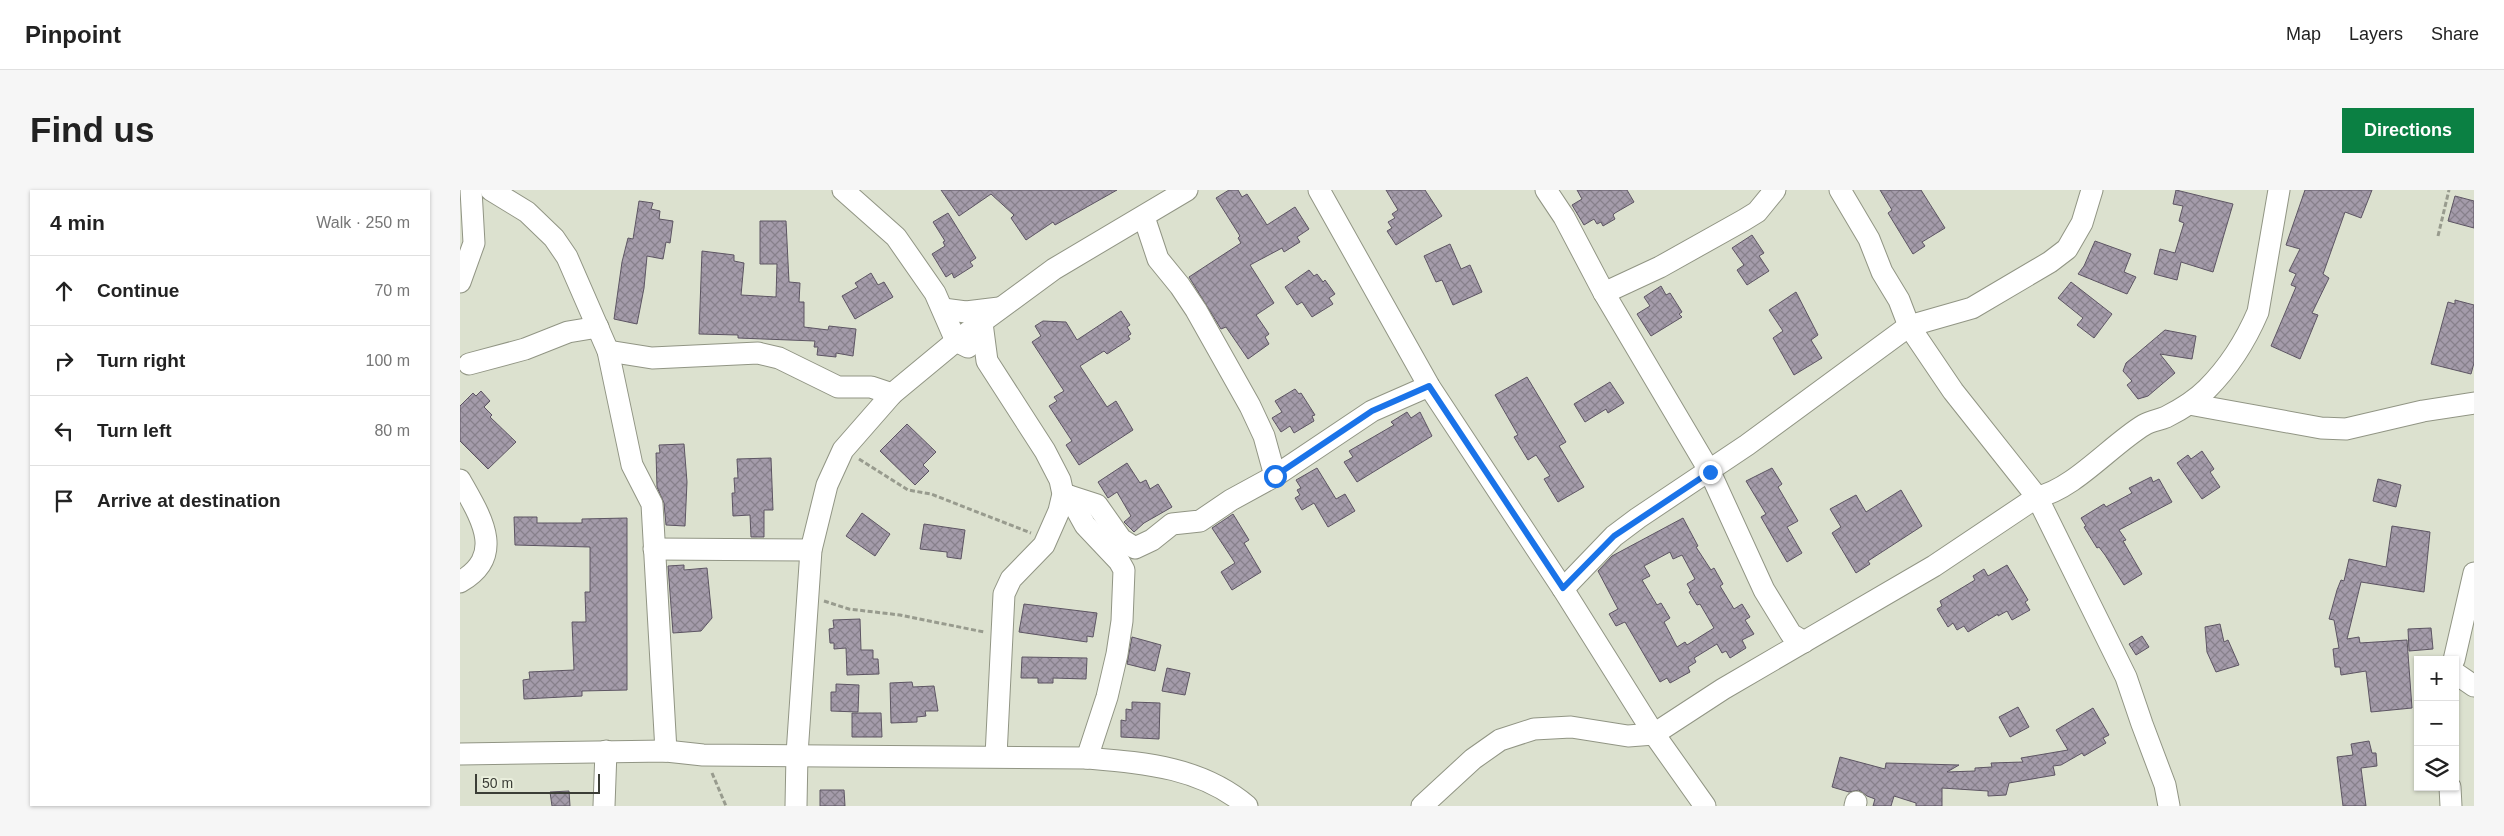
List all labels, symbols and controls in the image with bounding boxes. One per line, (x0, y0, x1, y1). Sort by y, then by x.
text: Pinpoint (25, 21, 121, 48)
text: Map (2286, 24, 2321, 44)
text: Layers (2349, 24, 2403, 44)
text: Share (2431, 24, 2479, 44)
button: Directions (2342, 108, 2474, 153)
text: Find us (30, 110, 154, 149)
text: 4 min (50, 211, 105, 234)
text: Walk · 250 m (316, 214, 410, 231)
icon: ahead (50, 277, 78, 305)
text: Continue (97, 280, 179, 301)
text: 70 m (374, 282, 410, 299)
icon: right (50, 347, 78, 375)
text: Turn right (97, 350, 185, 371)
text: 100 m (366, 352, 410, 369)
icon: left (50, 417, 78, 445)
text: Turn left (97, 420, 172, 441)
text: 80 m (374, 422, 410, 439)
route end (1699, 461, 1722, 484)
route start (1264, 465, 1287, 488)
icon: arrive (50, 487, 78, 515)
text: Arrive at destination (97, 490, 281, 511)
map controls (2414, 656, 2459, 791)
button: + (2414, 656, 2459, 701)
button: − (2414, 701, 2459, 746)
button: layers (2414, 746, 2459, 791)
scale bar (475, 771, 600, 794)
text: 50 m (482, 775, 513, 791)

